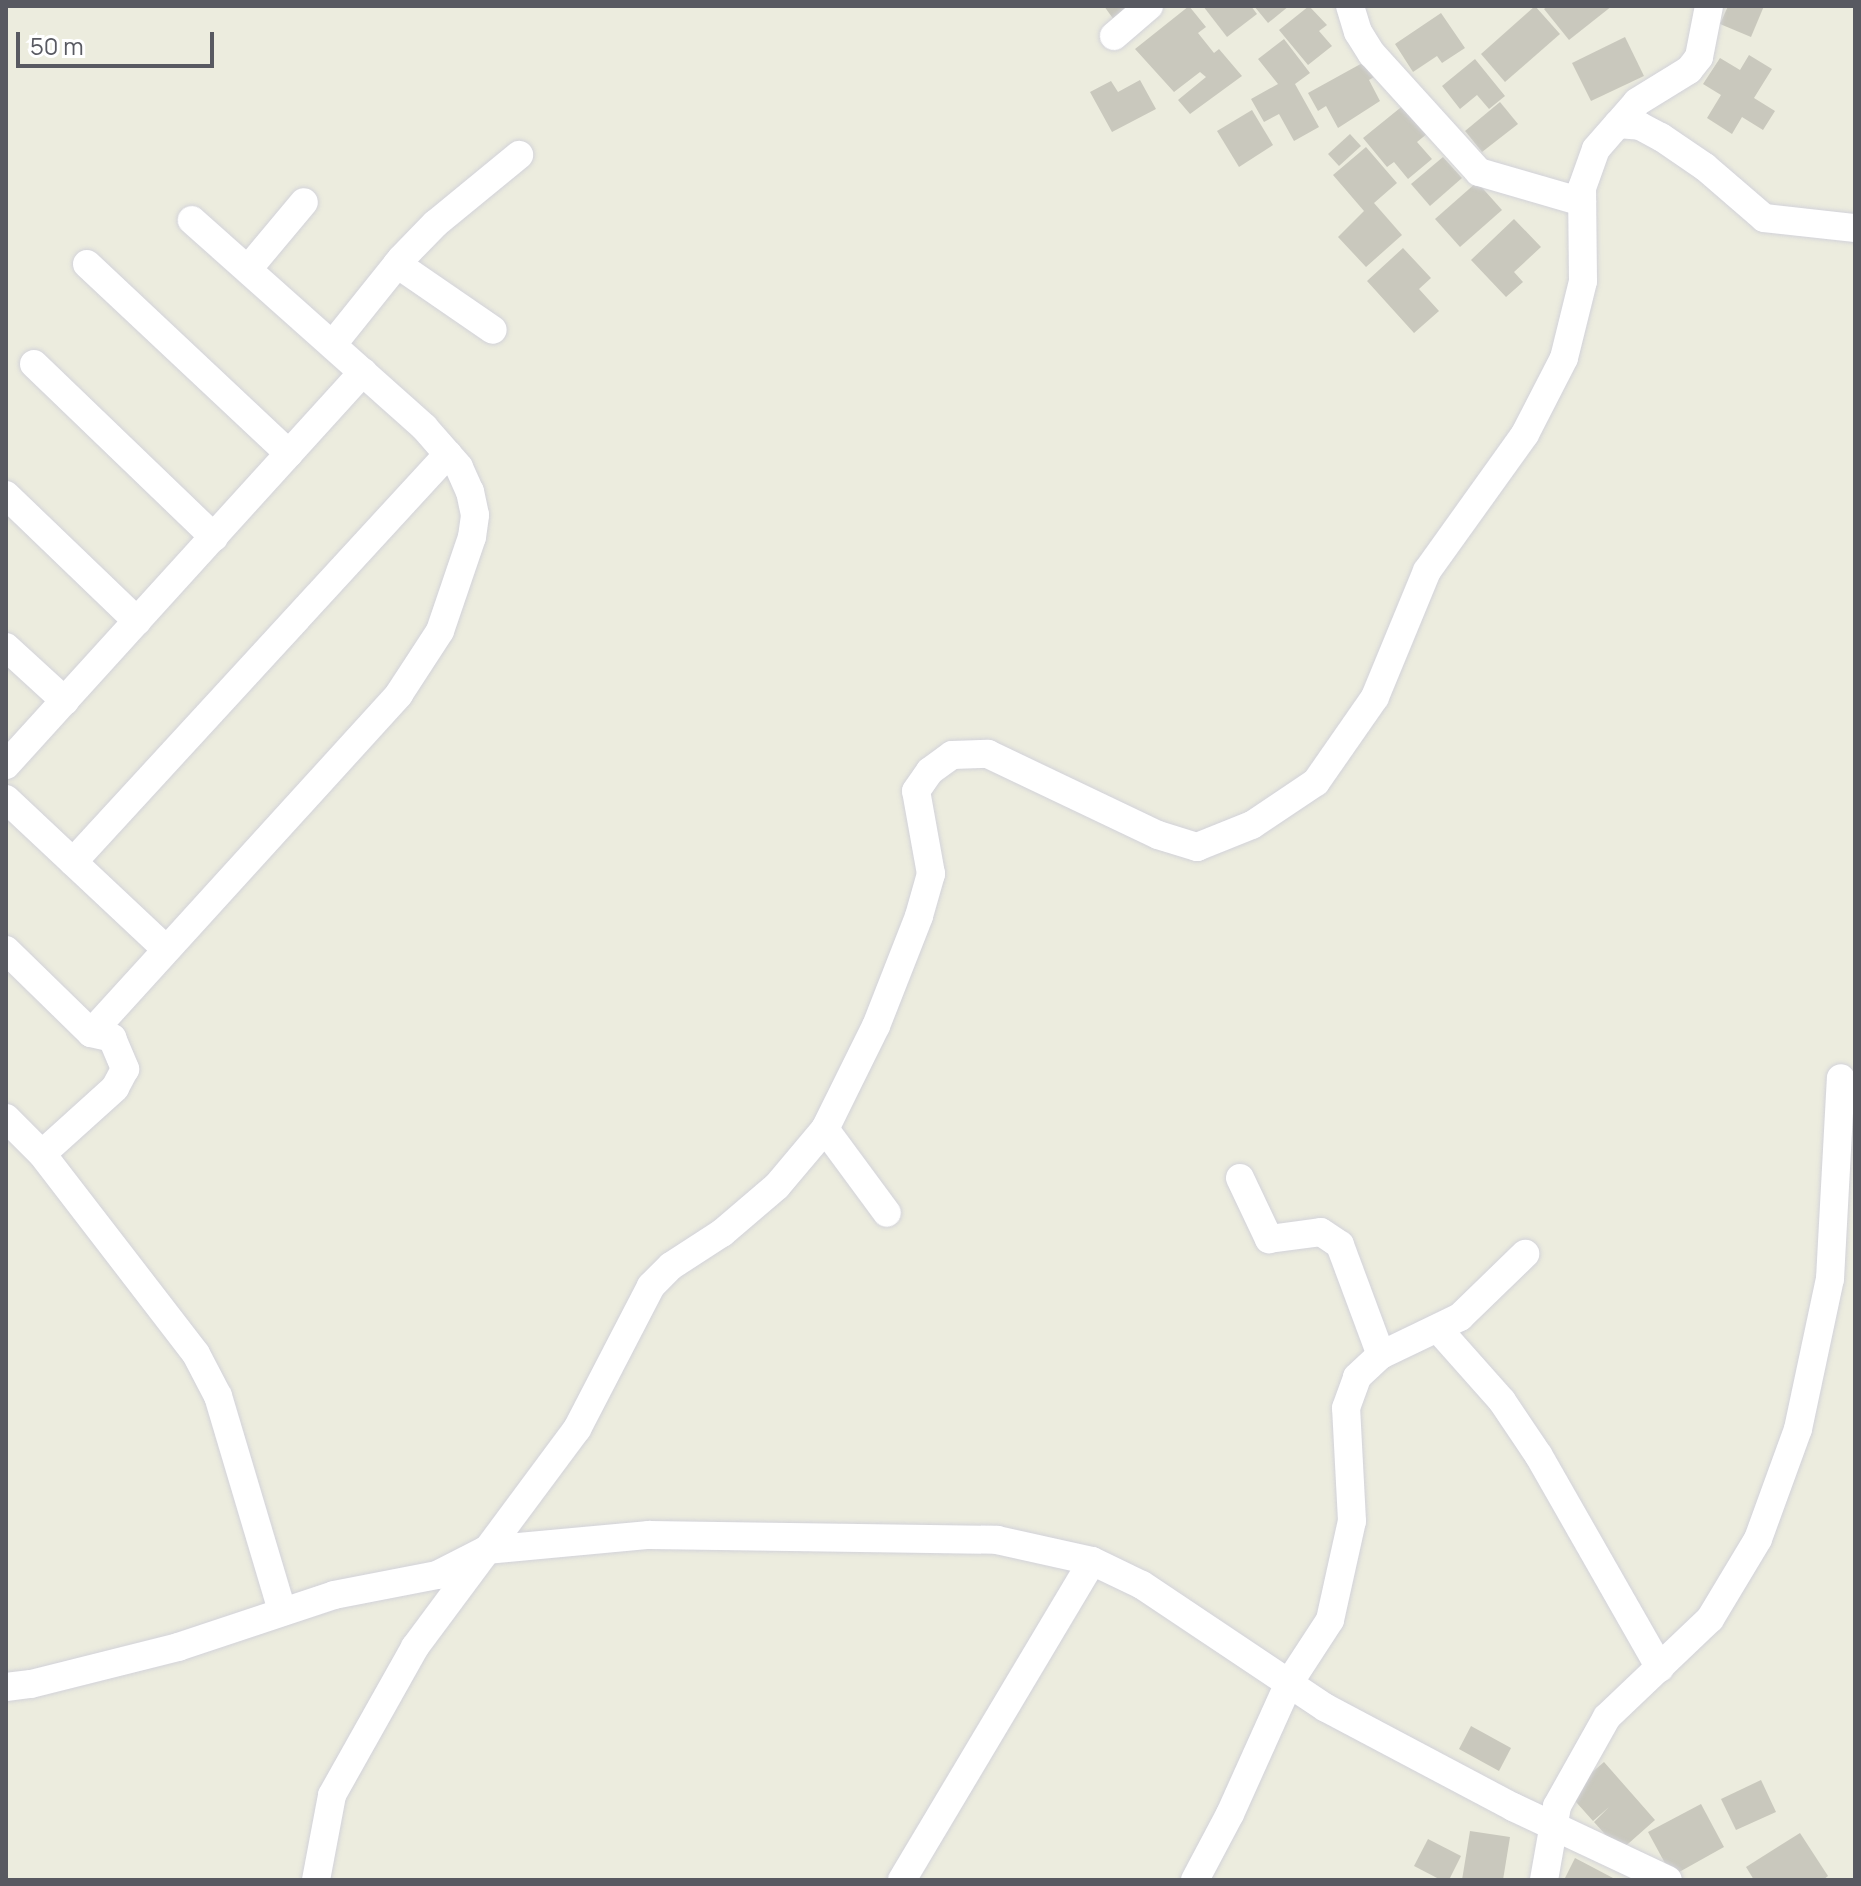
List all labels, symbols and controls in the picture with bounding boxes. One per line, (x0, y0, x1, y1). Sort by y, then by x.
scale bar (20, 16, 218, 66)
text: 50 m (30, 29, 84, 62)

